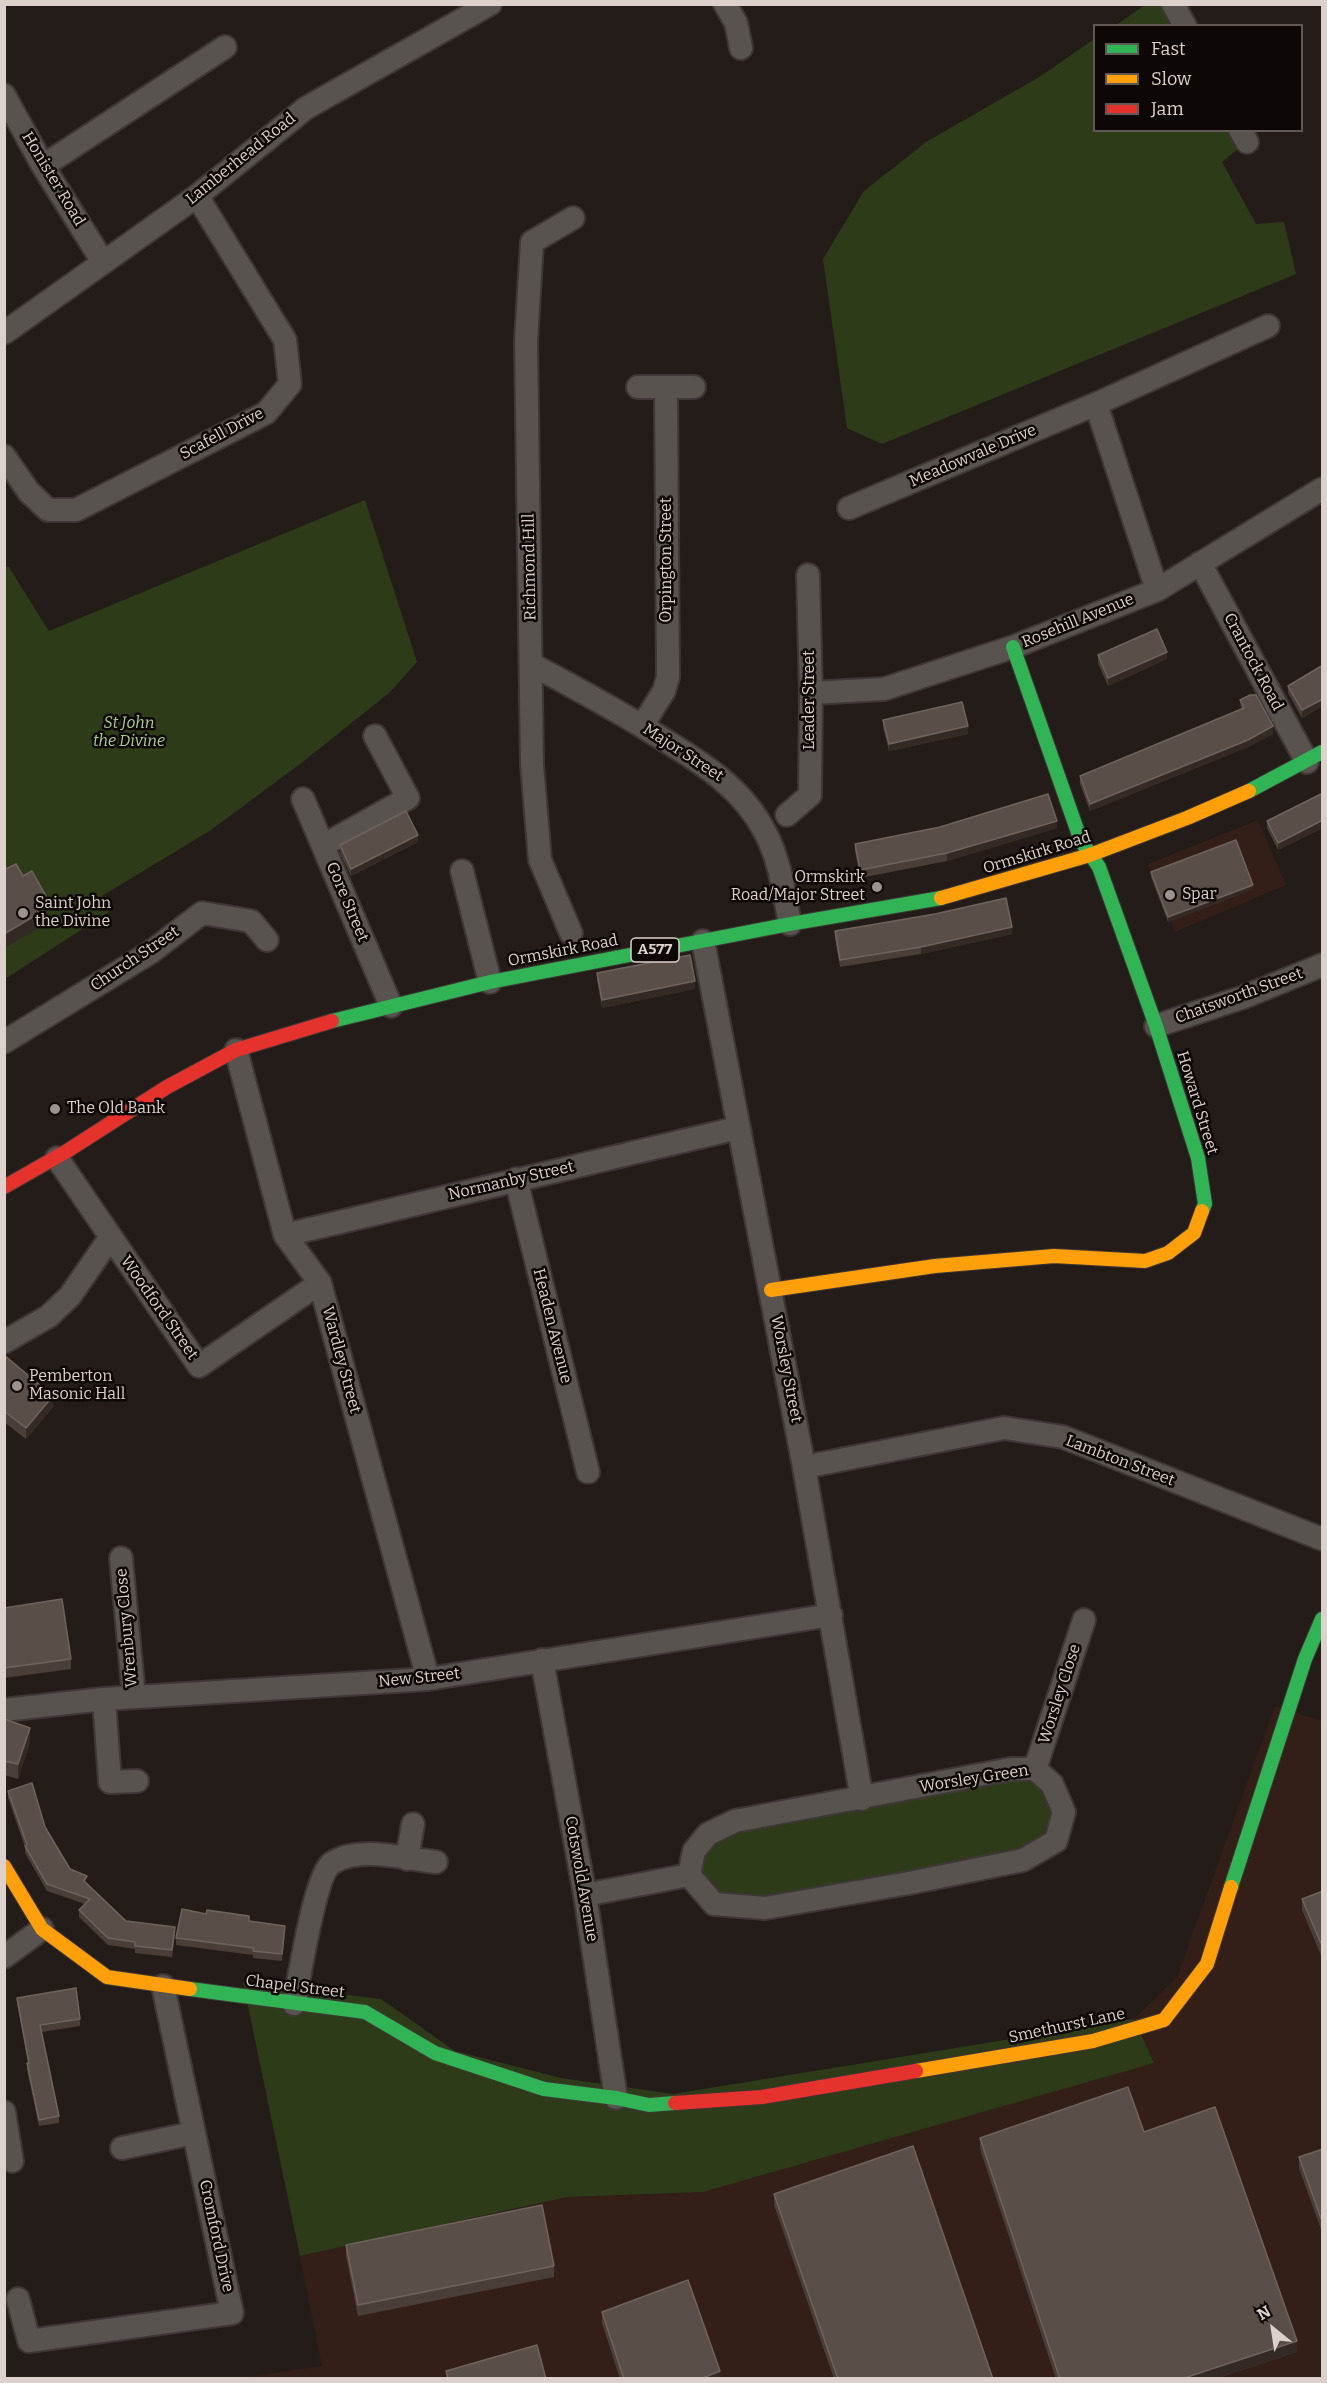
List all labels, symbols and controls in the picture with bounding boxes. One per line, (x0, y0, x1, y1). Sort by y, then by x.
legend (1093, 24, 1303, 132)
text: Fast (1151, 38, 1186, 60)
text: Slow (1151, 68, 1191, 90)
text: Jam (1151, 98, 1184, 120)
street label: Lamberhead Road (182, 109, 300, 209)
street label: Honister Road (17, 128, 89, 230)
street label: Scafell Drive (177, 404, 267, 464)
street label: Meadowvale Drive (907, 421, 1039, 491)
street label: Orpington Street (657, 497, 677, 623)
street label: Richmond Hill (519, 513, 541, 621)
street label: Rosehill Avenue (1019, 590, 1137, 652)
street label: Crantock Road (1219, 610, 1287, 714)
street label: Leader Street (800, 650, 820, 750)
park label: St John the Divine (93, 714, 165, 752)
street label: Major Street (639, 720, 727, 786)
street label: Ormskirk Road (981, 827, 1093, 879)
street label: Gore Street (322, 859, 372, 945)
place label: Ormskirk Road/Major Street (731, 868, 865, 906)
marker: Ormskirk Road/Major Street (870, 880, 884, 894)
place label: Spar (1182, 885, 1216, 905)
marker: Spar (1163, 888, 1177, 902)
place label: Saint John the Divine (35, 894, 111, 932)
marker: Saint John the Divine (16, 906, 30, 920)
street label: Church Street (87, 922, 183, 996)
street label: Ormskirk Road (506, 931, 620, 971)
road number: A577 (631, 938, 679, 962)
street label: Chatsworth Street (1173, 964, 1305, 1028)
street label: Howard Street (1172, 1049, 1222, 1157)
place label: The Old Bank (67, 1099, 165, 1119)
marker: The Old Bank (48, 1102, 62, 1116)
street label: Normanby Street (446, 1157, 576, 1205)
street label: Woodford Street (116, 1252, 202, 1364)
street label: Headen Avenue (528, 1267, 576, 1385)
street label: Wardley Street (318, 1304, 364, 1416)
street label: Worsley Street (766, 1314, 806, 1424)
place label: Pemberton Masonic Hall (29, 1367, 125, 1405)
marker: Pemberton Masonic Hall (10, 1379, 24, 1393)
street label: Lambton Street (1063, 1431, 1177, 1491)
street label: Wrenbury Close (112, 1568, 142, 1688)
street label: Worsley Close (1035, 1642, 1085, 1746)
street label: New Street (377, 1664, 461, 1692)
street label: Worsley Green (918, 1761, 1030, 1797)
street label: Cotswold Avenue (560, 1815, 602, 1943)
street label: Chapel Street (244, 1971, 346, 2003)
street label: Smethurst Lane (1007, 2004, 1127, 2048)
street label: Cromford Drive (195, 2178, 237, 2294)
north arrow (1243, 2299, 1303, 2359)
text: N (1254, 2302, 1274, 2324)

